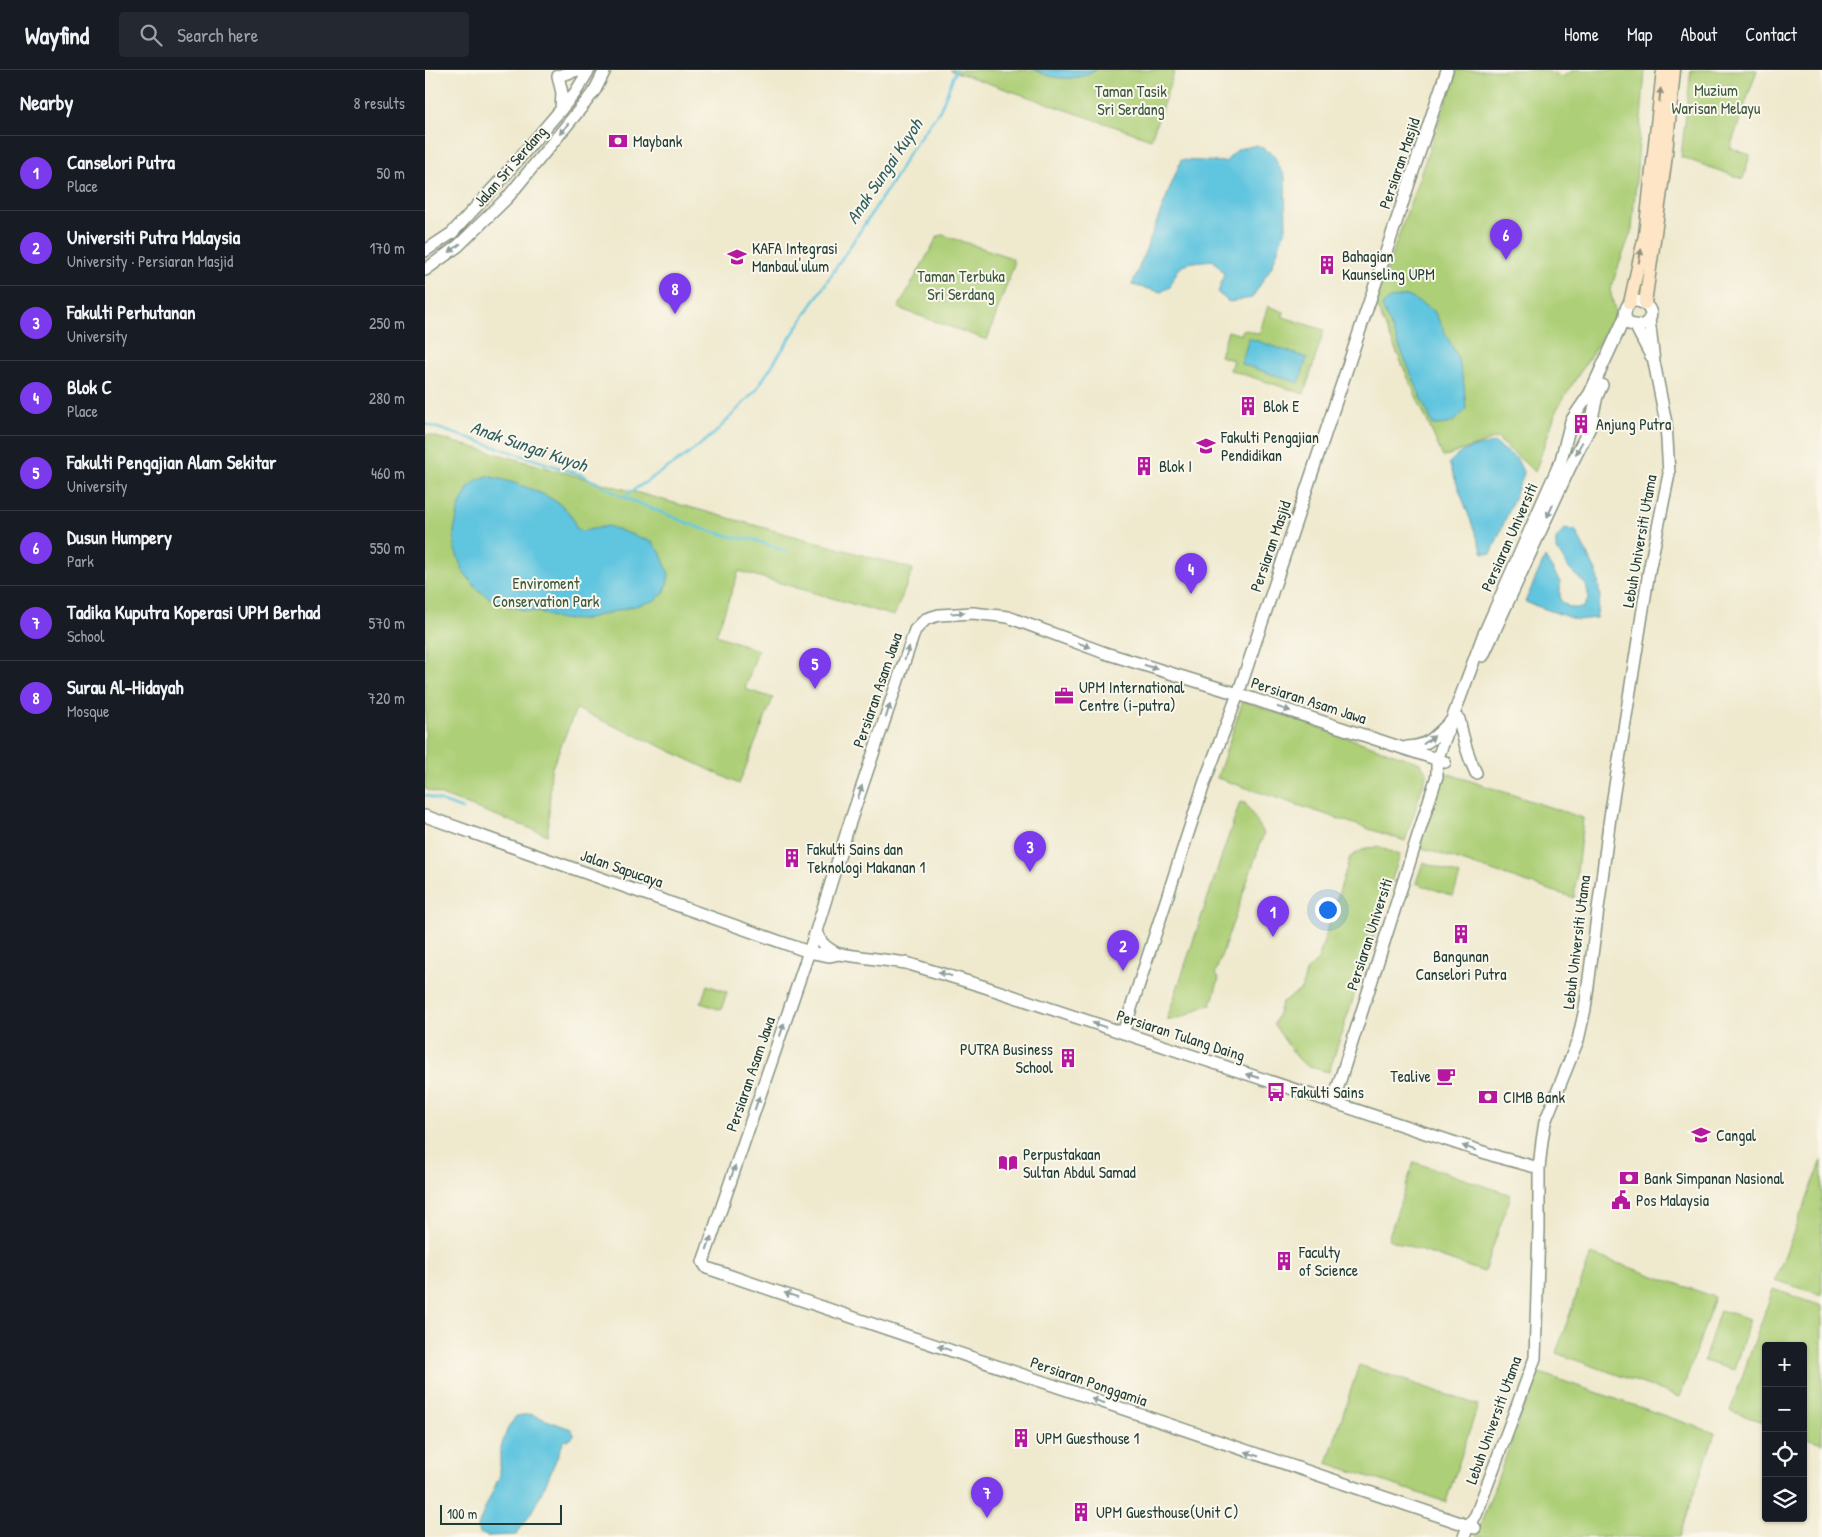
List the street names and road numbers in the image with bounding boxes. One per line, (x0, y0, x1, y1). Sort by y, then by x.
street label: Persiaran Masjid (1373, 114, 1425, 212)
street label: Jalan Sri Serdang (469, 121, 551, 211)
street label: Lebuh Universiti Utama (1616, 473, 1662, 609)
street label: Persiaran Universiti (1475, 479, 1543, 595)
street label: Persiaran Masjid (1244, 497, 1296, 595)
street label: Persiaran Asam Jawa (847, 630, 907, 750)
street label: Persiaran Asam Jawa (1248, 671, 1370, 729)
street label: Jalan Sapucaya (578, 844, 666, 892)
street label: Lebuh Universiti Utama (1557, 874, 1595, 1010)
street label: Persiaran Universiti (1340, 875, 1398, 993)
street label: Persiaran Tulang Daing (1114, 1004, 1248, 1066)
street label: Persiaran Asam Jawa (720, 1014, 780, 1134)
street label: Persiaran Ponggamia (1028, 1351, 1150, 1411)
street label: Lebuh Universiti Utama (1460, 1353, 1526, 1487)

